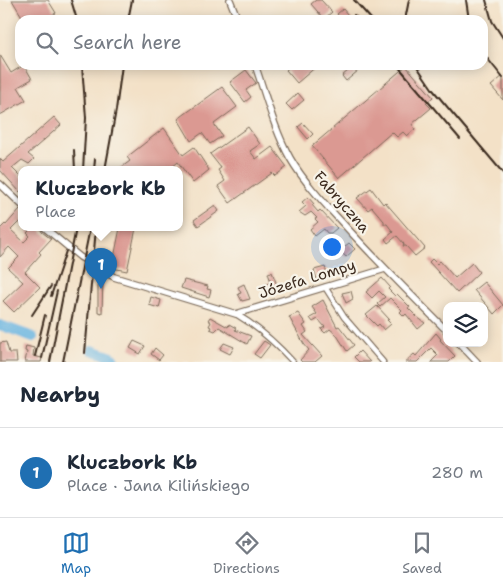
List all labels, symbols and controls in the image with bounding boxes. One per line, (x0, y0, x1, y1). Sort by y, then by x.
search box (15, 15, 488, 70)
icon: search (33, 29, 61, 57)
text: Search here (73, 30, 182, 55)
popup (18, 166, 183, 231)
street label: Fabryczna (310, 167, 375, 237)
text: Kluczbork Kb (35, 176, 166, 201)
text: Place (35, 201, 76, 222)
your location (319, 234, 345, 260)
pin: 1 (85, 248, 117, 289)
street label: Józefa Lompy (256, 255, 358, 303)
map controls (443, 302, 488, 347)
button: layers (443, 302, 488, 347)
text: Nearby (20, 381, 100, 409)
text: Kluczbork Kb (67, 450, 197, 475)
text: 1 (32, 462, 40, 483)
text: 280 m (431, 462, 483, 483)
text: Place · Jana Kilińskiego (67, 475, 250, 496)
tab: Map (61, 529, 91, 577)
tab: Directions (213, 529, 280, 577)
tab: Saved (402, 529, 442, 577)

